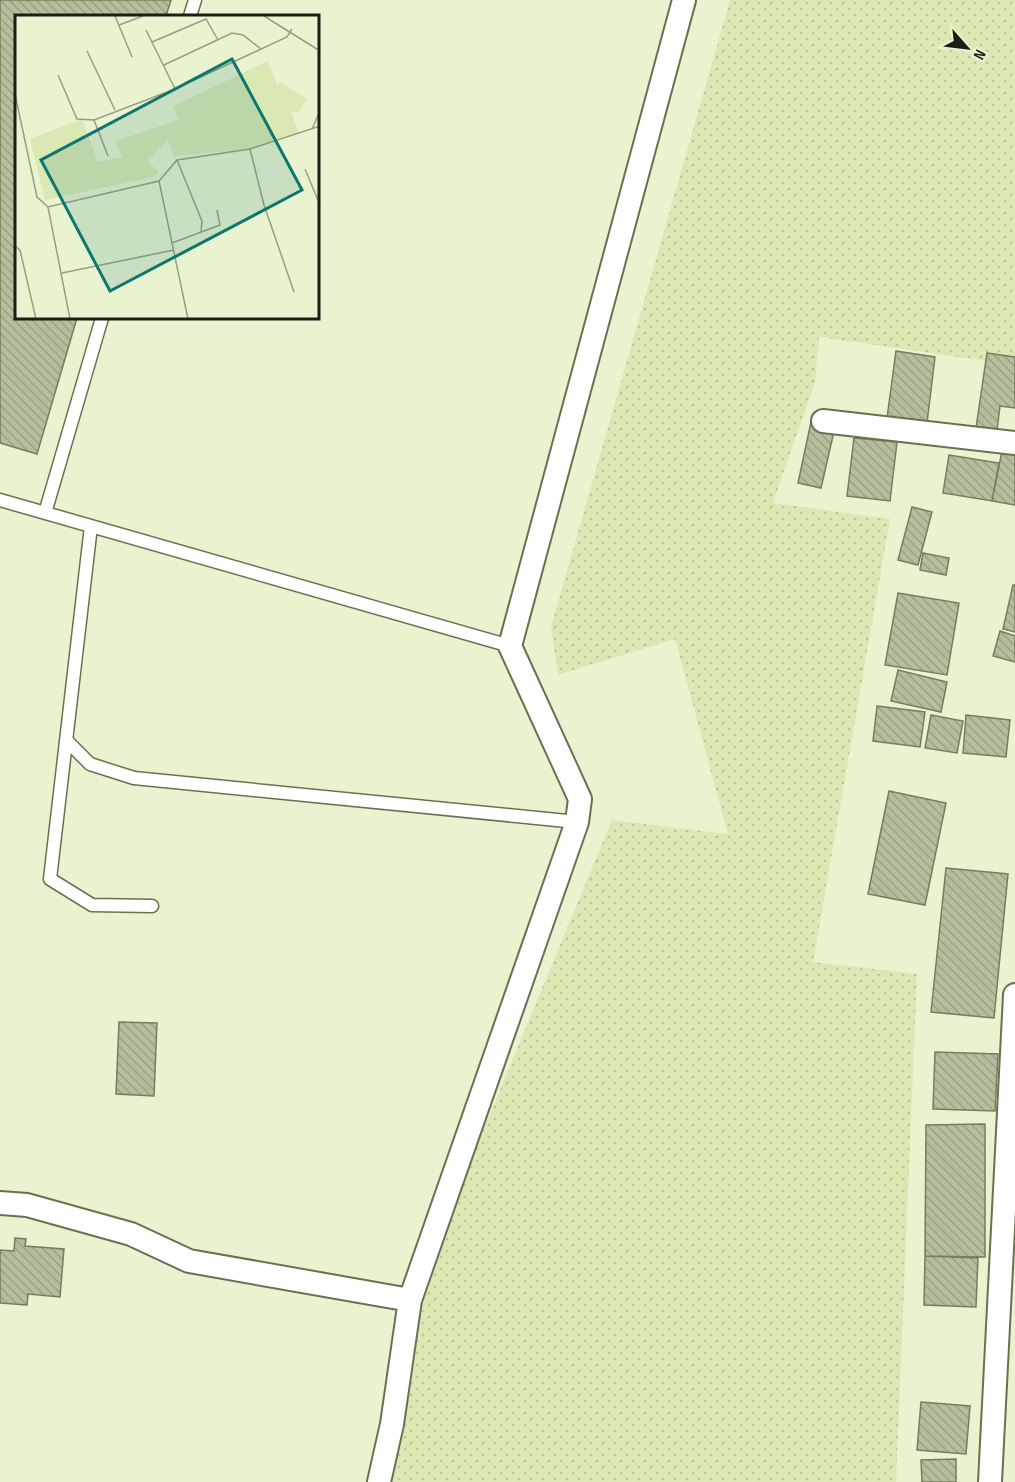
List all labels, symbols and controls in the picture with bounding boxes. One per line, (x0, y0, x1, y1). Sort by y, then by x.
inset map (15, 15, 320, 320)
north arrow (937, 18, 997, 78)
text: N (969, 46, 989, 63)

